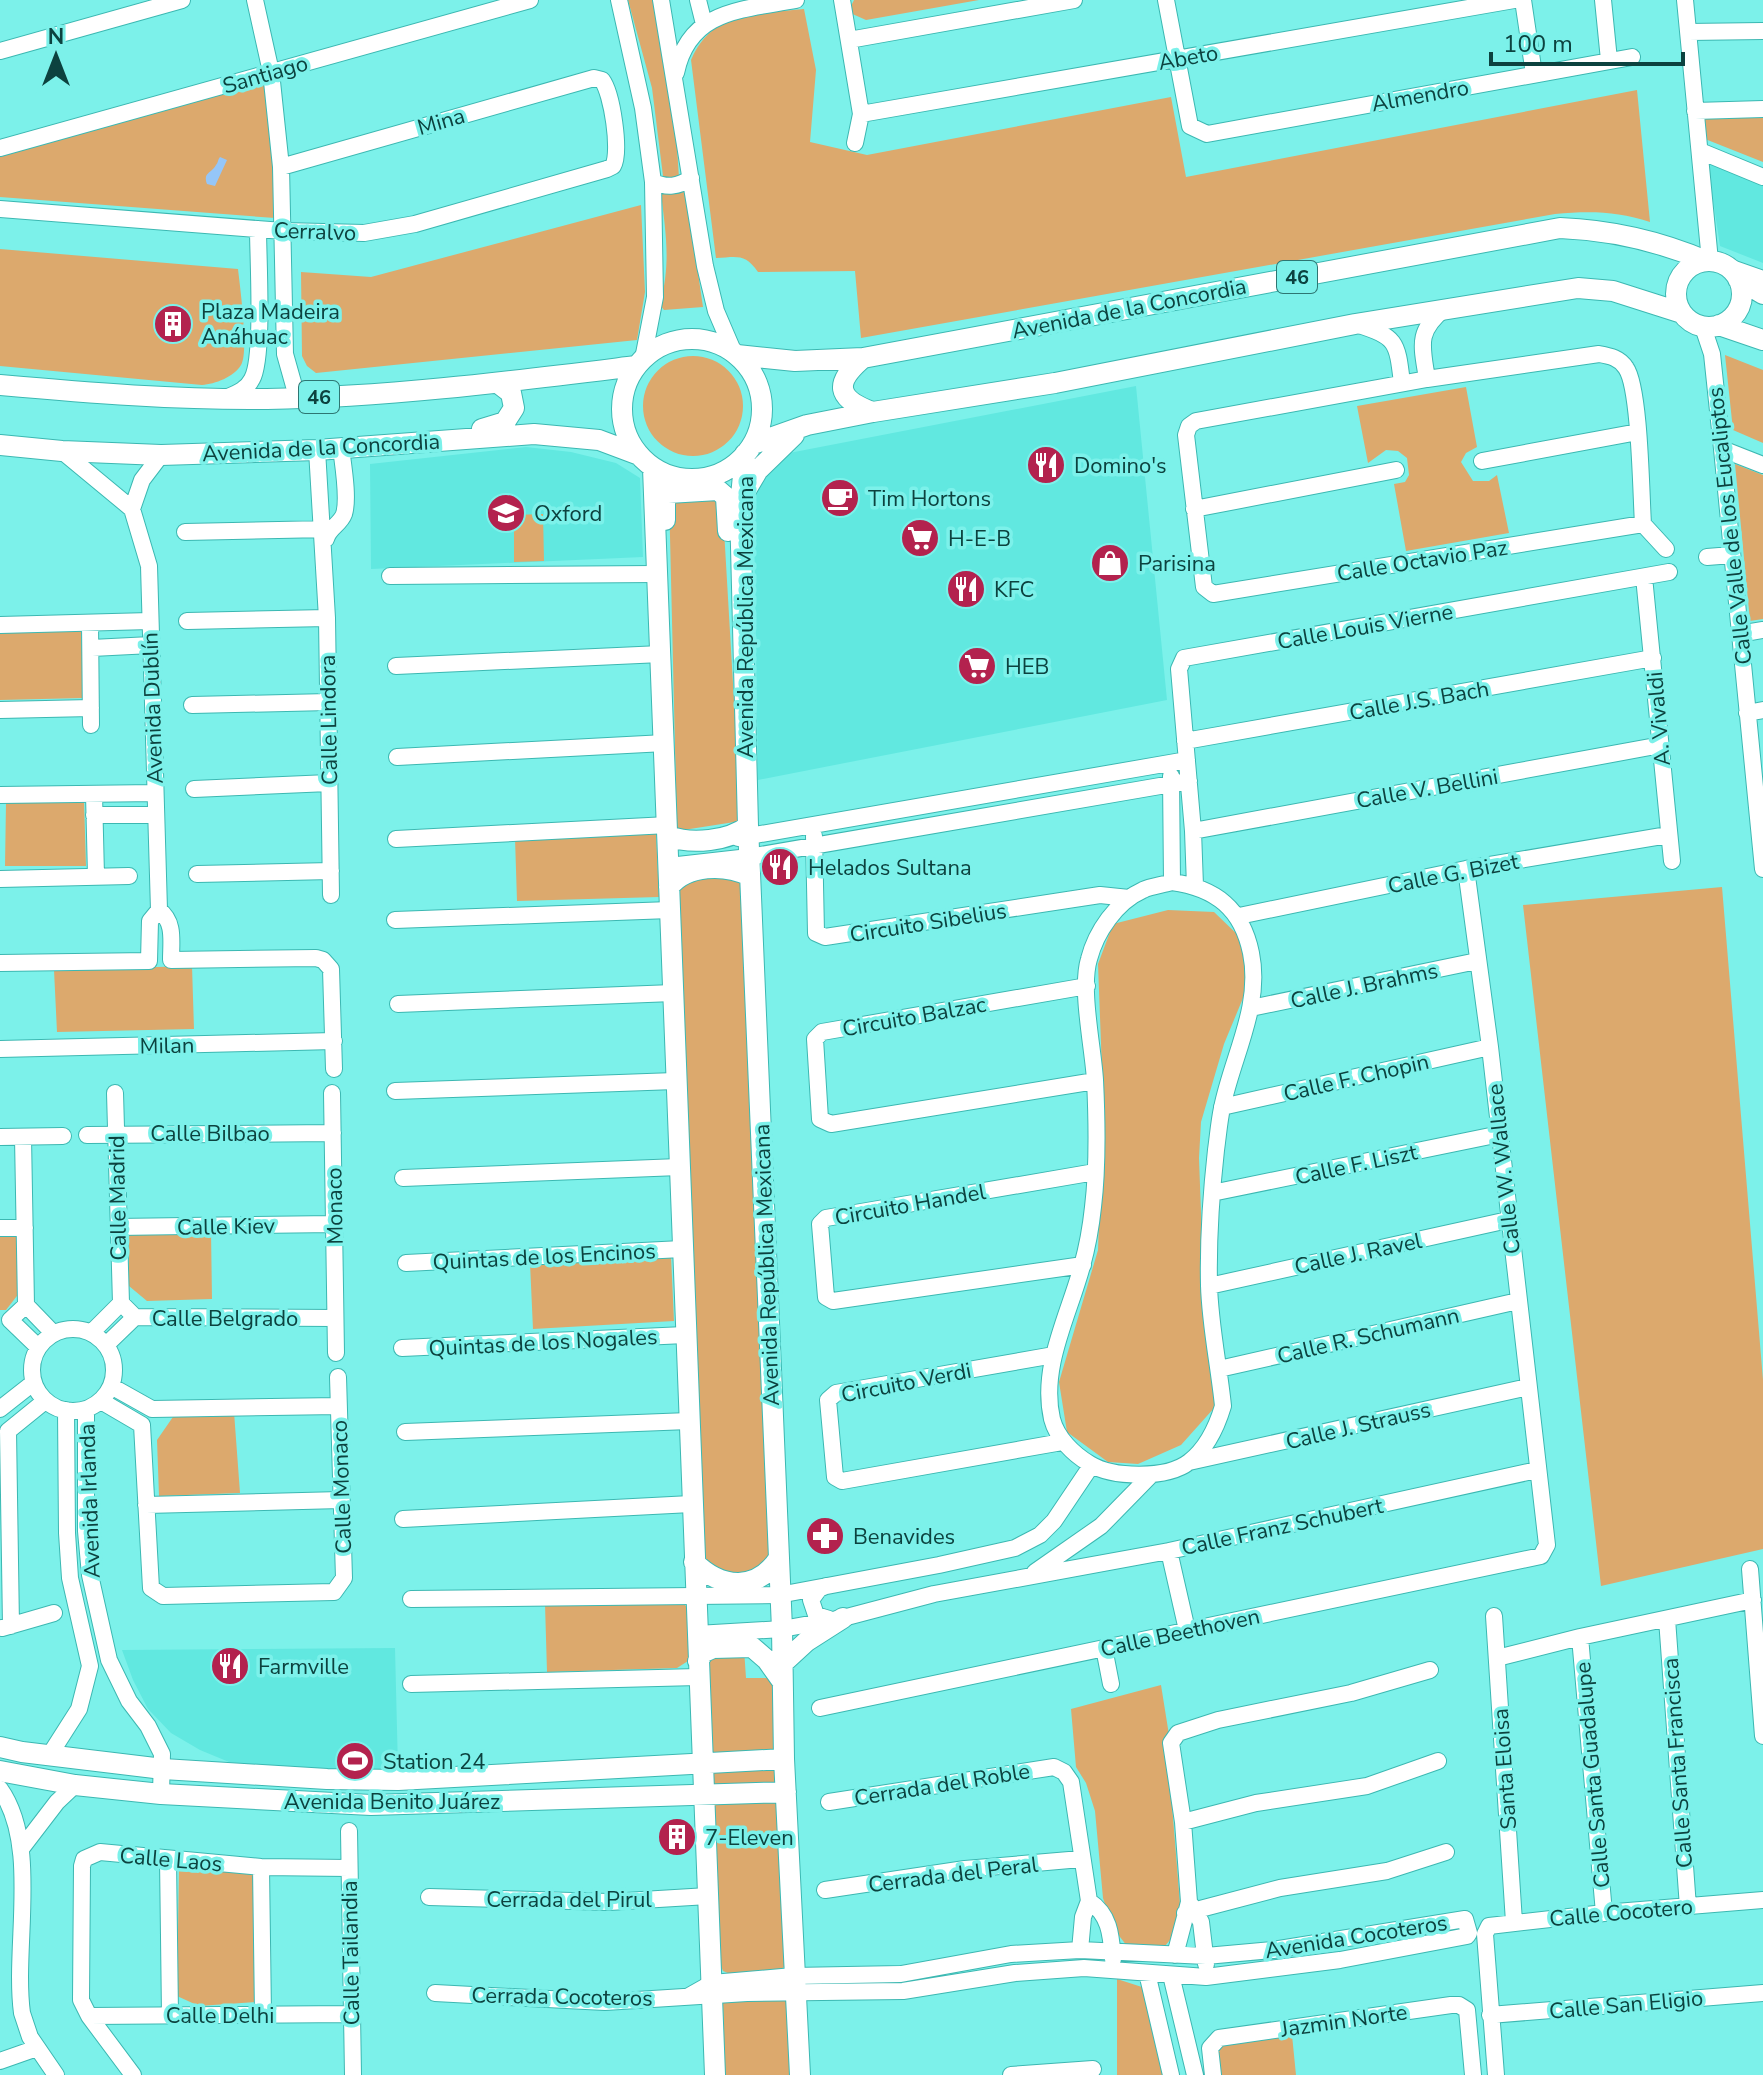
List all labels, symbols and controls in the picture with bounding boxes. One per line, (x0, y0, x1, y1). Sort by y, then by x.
north arrow (16, 16, 96, 96)
scale bar (1491, 16, 1683, 66)
text: N (48, 22, 64, 52)
text: 100 m (1503, 28, 1573, 60)
street label: Abeto (1156, 38, 1221, 78)
street label: Santiago (219, 49, 311, 101)
street label: Almendro (1369, 73, 1471, 119)
street label: Mina (414, 101, 469, 143)
street label: Cerralvo (273, 216, 357, 248)
road number: 46 (1277, 261, 1317, 293)
street label: Avenida de la Concordia (1009, 272, 1249, 346)
place label: Plaza Madeira Anáhuac (201, 297, 340, 352)
building icon: Plaza Madeira Anáhuac (152, 303, 194, 345)
road number: 46 (299, 381, 339, 413)
street label: Calle Valle de los Eucaliptos (1700, 386, 1759, 666)
street label: Avenida de la Concordia (201, 427, 441, 469)
restaurant icon: Domino's (1025, 444, 1067, 486)
place label: Domino's (1074, 451, 1167, 481)
street label: Avenida República Mexicana (731, 476, 761, 758)
cafe icon: Tim Hortons (819, 477, 861, 519)
place label: Tim Hortons (868, 484, 991, 514)
school or university icon: Oxford (485, 492, 527, 534)
place label: Oxford (534, 499, 602, 529)
supermarket icon: H-E-B (899, 517, 941, 559)
place label: H-E-B (948, 524, 1011, 554)
street label: Calle Octavio Paz (1335, 533, 1510, 589)
shop icon: Parisina (1089, 542, 1131, 584)
place label: Parisina (1138, 549, 1216, 579)
restaurant icon: KFC (945, 568, 987, 610)
place label: KFC (994, 575, 1034, 605)
street label: Calle Louis Vierne (1275, 597, 1456, 657)
street label: Avenida Dublín (135, 632, 171, 784)
supermarket icon: HEB (956, 645, 998, 687)
place label: HEB (1005, 652, 1049, 682)
street label: Calle Lindora (313, 655, 345, 785)
street label: A. Vivaldi (1640, 671, 1678, 767)
street label: Calle J.S. Bach (1347, 674, 1492, 728)
street label: Calle V. Bellini (1354, 762, 1500, 816)
restaurant icon: Helados Sultana (759, 846, 801, 888)
street label: Calle G. Bizet (1385, 847, 1521, 901)
place label: Helados Sultana (808, 853, 972, 883)
street label: Circuito Sibelius (848, 896, 1009, 950)
street label: Calle J. Brahms (1288, 956, 1441, 1016)
street label: Circuito Balzac (840, 990, 989, 1044)
street label: Milan (139, 1031, 195, 1061)
street label: Calle F. Chopin (1281, 1047, 1432, 1109)
street label: Calle W. Wallace (1480, 1082, 1528, 1256)
street label: Calle Bilbao (150, 1119, 270, 1149)
street label: Avenida República Mexicana (747, 1123, 787, 1407)
street label: Calle Madrid (102, 1135, 134, 1261)
street label: Calle F. Liszt (1292, 1137, 1420, 1193)
street label: Monaco (319, 1167, 351, 1245)
street label: Circuito Handel (832, 1177, 988, 1233)
street label: Calle Kiev (177, 1211, 276, 1243)
street label: Calle J. Ravel (1292, 1226, 1425, 1282)
street label: Quintas de los Encinos (432, 1236, 656, 1278)
street label: Calle R. Schumann (1274, 1300, 1462, 1372)
street label: Calle Belgrado (152, 1304, 298, 1334)
street label: Quintas de los Nogales (428, 1322, 658, 1364)
street label: Circuito Verdi (839, 1356, 974, 1410)
street label: Calle J. Strauss (1283, 1395, 1434, 1457)
street label: Calle Monaco (325, 1420, 359, 1554)
street label: Avenida Irlanda (72, 1423, 108, 1579)
street label: Calle Franz Schubert (1179, 1491, 1386, 1563)
pharmacy icon: Benavides (804, 1515, 846, 1557)
place label: Benavides (853, 1522, 955, 1552)
street label: Calle Beethoven (1098, 1601, 1263, 1665)
restaurant icon: Farmville (209, 1645, 251, 1687)
place label: Farmville (258, 1652, 349, 1682)
street label: Calle Santa Francisca (1656, 1657, 1700, 1869)
street label: Calle Santa Guadalupe (1568, 1661, 1618, 1889)
street label: Santa Eloisa (1486, 1707, 1524, 1831)
sports icon: Station 24 (334, 1740, 376, 1782)
place label: Station 24 (383, 1747, 485, 1777)
street label: Cerrada del Roble (852, 1756, 1032, 1814)
street label: Avenida Benito Juárez (284, 1787, 500, 1817)
building icon: 7-Eleven (656, 1816, 698, 1858)
place label: 7-Eleven (705, 1823, 794, 1853)
street label: Calle Laos (118, 1841, 223, 1879)
street label: Cerrada del Peral (866, 1850, 1040, 1900)
street label: Calle Tailandia (335, 1880, 367, 2026)
street label: Cerrada del Pirul (486, 1885, 652, 1915)
street label: Calle Cocotero (1548, 1892, 1694, 1934)
street label: Avenida Cocoteros (1263, 1908, 1450, 1966)
street label: Cerrada Cocoteros (471, 1980, 653, 2014)
street label: Calle San Eligio (1548, 1983, 1704, 2027)
street label: Jazmin Norte (1278, 1997, 1409, 2045)
street label: Calle Delhi (166, 2001, 274, 2031)

